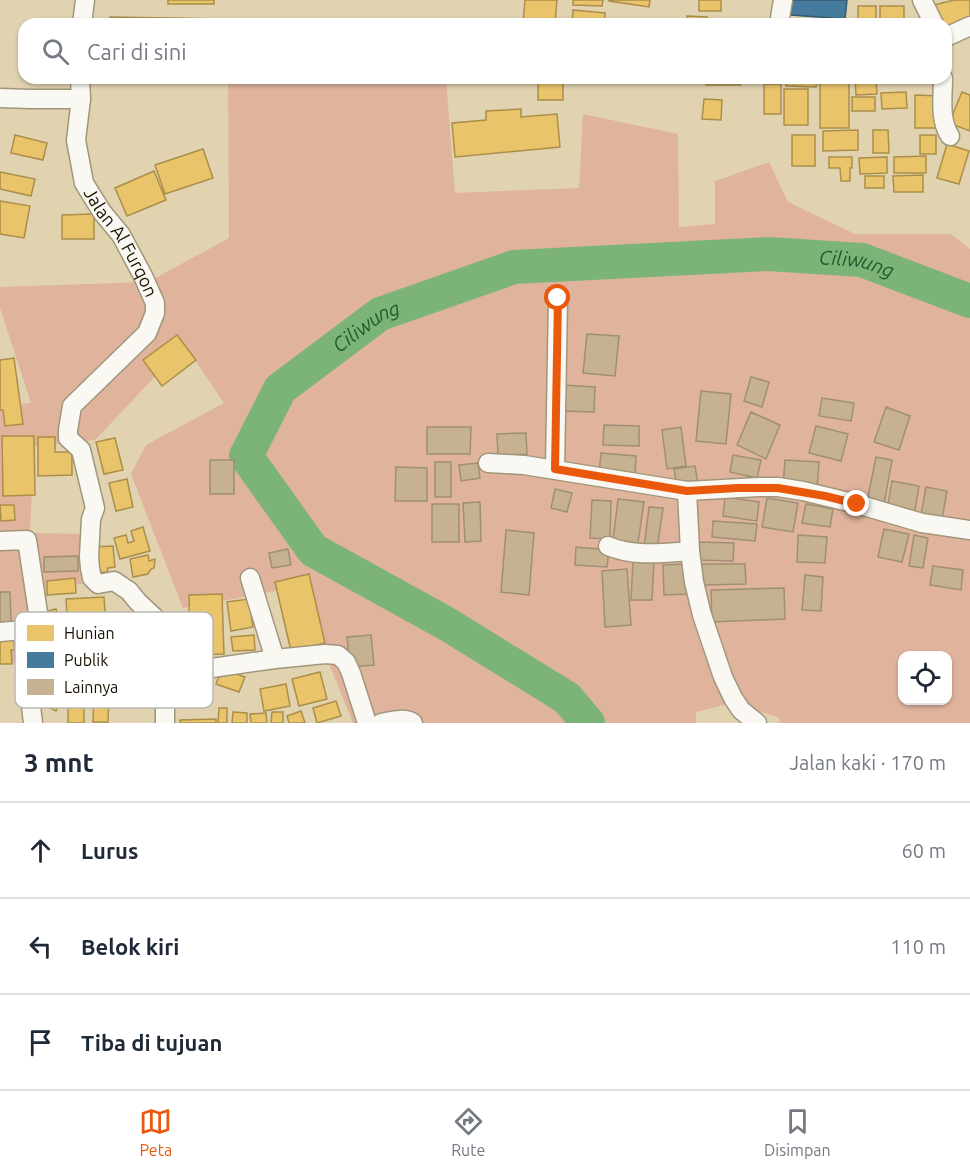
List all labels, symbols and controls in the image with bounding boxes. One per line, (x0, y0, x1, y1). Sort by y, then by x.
search box (18, 18, 952, 84)
icon: search (39, 35, 72, 68)
text: Cari di sini (87, 39, 187, 64)
street label: Jalan Al Furqon (80, 184, 162, 300)
water label: Ciliwung (818, 245, 898, 282)
route start (544, 284, 570, 310)
water label: Ciliwung (328, 296, 403, 357)
route end (843, 490, 869, 516)
legend (15, 612, 213, 708)
text: Hunian (64, 624, 115, 642)
text: Publik (64, 651, 108, 669)
map controls (898, 651, 952, 705)
button: locate (898, 651, 952, 705)
text: Lainnya (64, 678, 118, 696)
text: 3 mnt (24, 748, 94, 777)
text: Jalan kaki · 170 m (789, 751, 946, 774)
icon: ahead (24, 834, 57, 867)
text: Lurus (81, 838, 138, 863)
text: 60 m (902, 839, 946, 862)
icon: left (24, 930, 57, 963)
text: Belok kiri (81, 934, 179, 959)
text: 110 m (890, 935, 946, 958)
icon: arrive (24, 1026, 57, 1059)
text: Tiba di tujuan (81, 1030, 222, 1055)
tab: Peta (139, 1105, 172, 1159)
tab: Rute (451, 1105, 485, 1159)
tab: Disimpan (764, 1105, 831, 1159)

